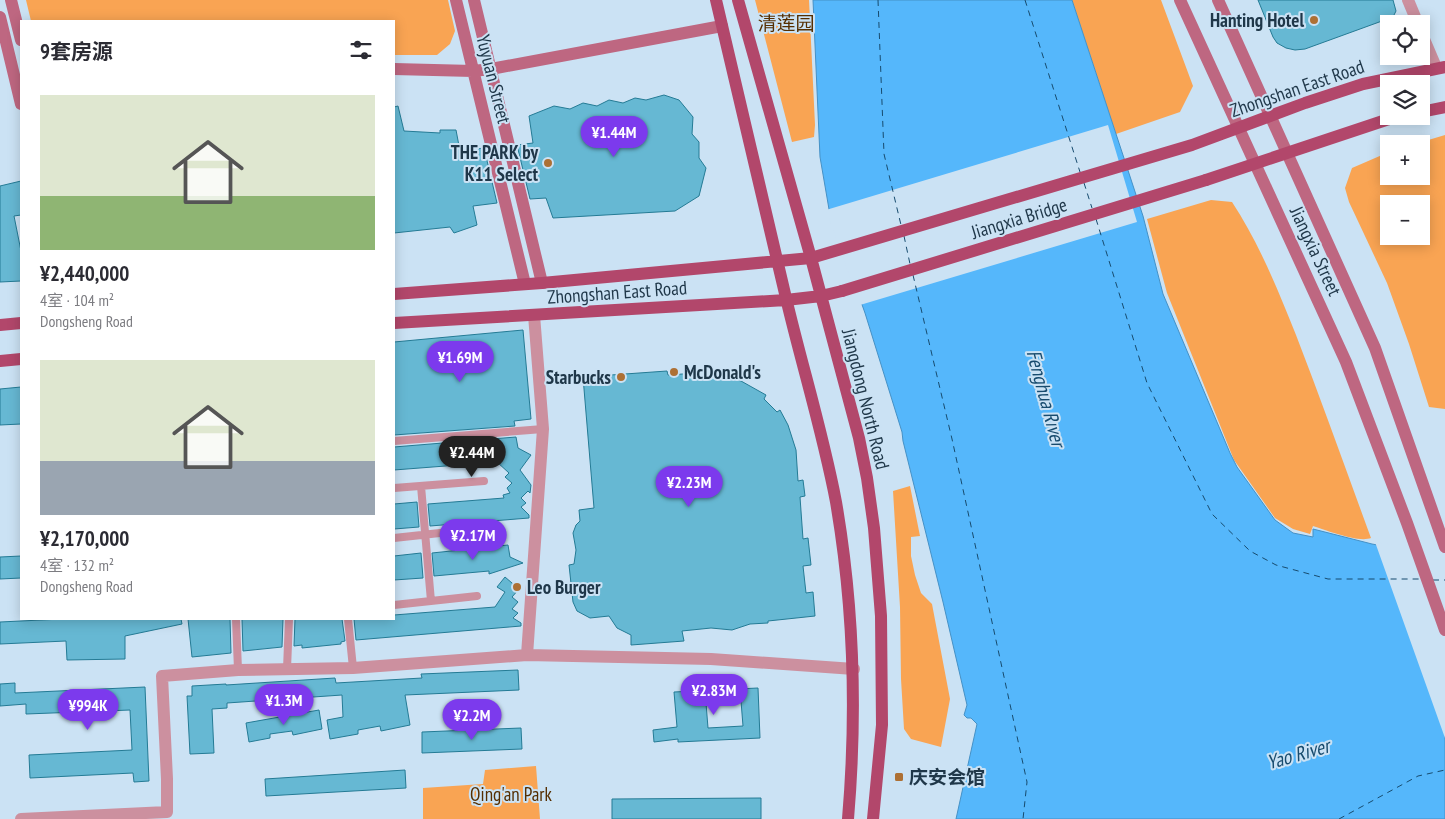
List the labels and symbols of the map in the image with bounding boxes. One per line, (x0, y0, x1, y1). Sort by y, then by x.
place label: Hanting Hotel (1210, 8, 1304, 32)
park label: 清莲园 (757, 11, 815, 35)
marker: Hanting Hotel (1308, 14, 1320, 26)
street label: Yuyuan Street (471, 32, 517, 127)
street label: Zhongshan East Road (1227, 54, 1367, 122)
pin: ¥1.44M (573, 116, 655, 158)
place label: THE PARK by K11 Select (451, 140, 538, 186)
marker: THE PARK by K11 Select (542, 157, 554, 169)
street label: Jiangxia Bridge (967, 192, 1070, 244)
street label: Jiangxia Street (1284, 202, 1347, 300)
street label: Zhongshan East Road (546, 275, 688, 309)
street label: Jiangdong North Road (837, 325, 895, 472)
pin: ¥1.69M (419, 340, 501, 383)
water label: Fenghua Rıver (1021, 347, 1072, 452)
place label: McDonald's (684, 360, 761, 384)
place label: Starbucks (546, 365, 611, 389)
marker: McDonald's (668, 366, 680, 378)
marker: Starbucks (615, 371, 627, 383)
pin: ¥2.44M (431, 436, 513, 478)
pin: ¥2.23M (648, 466, 730, 508)
pin: ¥2.17M (432, 518, 514, 561)
place label: Leo Burger (527, 575, 601, 599)
marker: Leo Burger (511, 581, 523, 593)
pin: ¥2.83M (673, 674, 755, 716)
pin: ¥1.3M (249, 684, 319, 726)
pin: ¥994K (53, 688, 123, 731)
pin: ¥2.2M (437, 698, 507, 741)
water label: Yao River (1264, 732, 1335, 775)
place label: 庆安会馆 (909, 765, 985, 789)
marker: 庆安会馆 (893, 771, 905, 783)
park label: Qing'an Park (470, 782, 553, 806)

